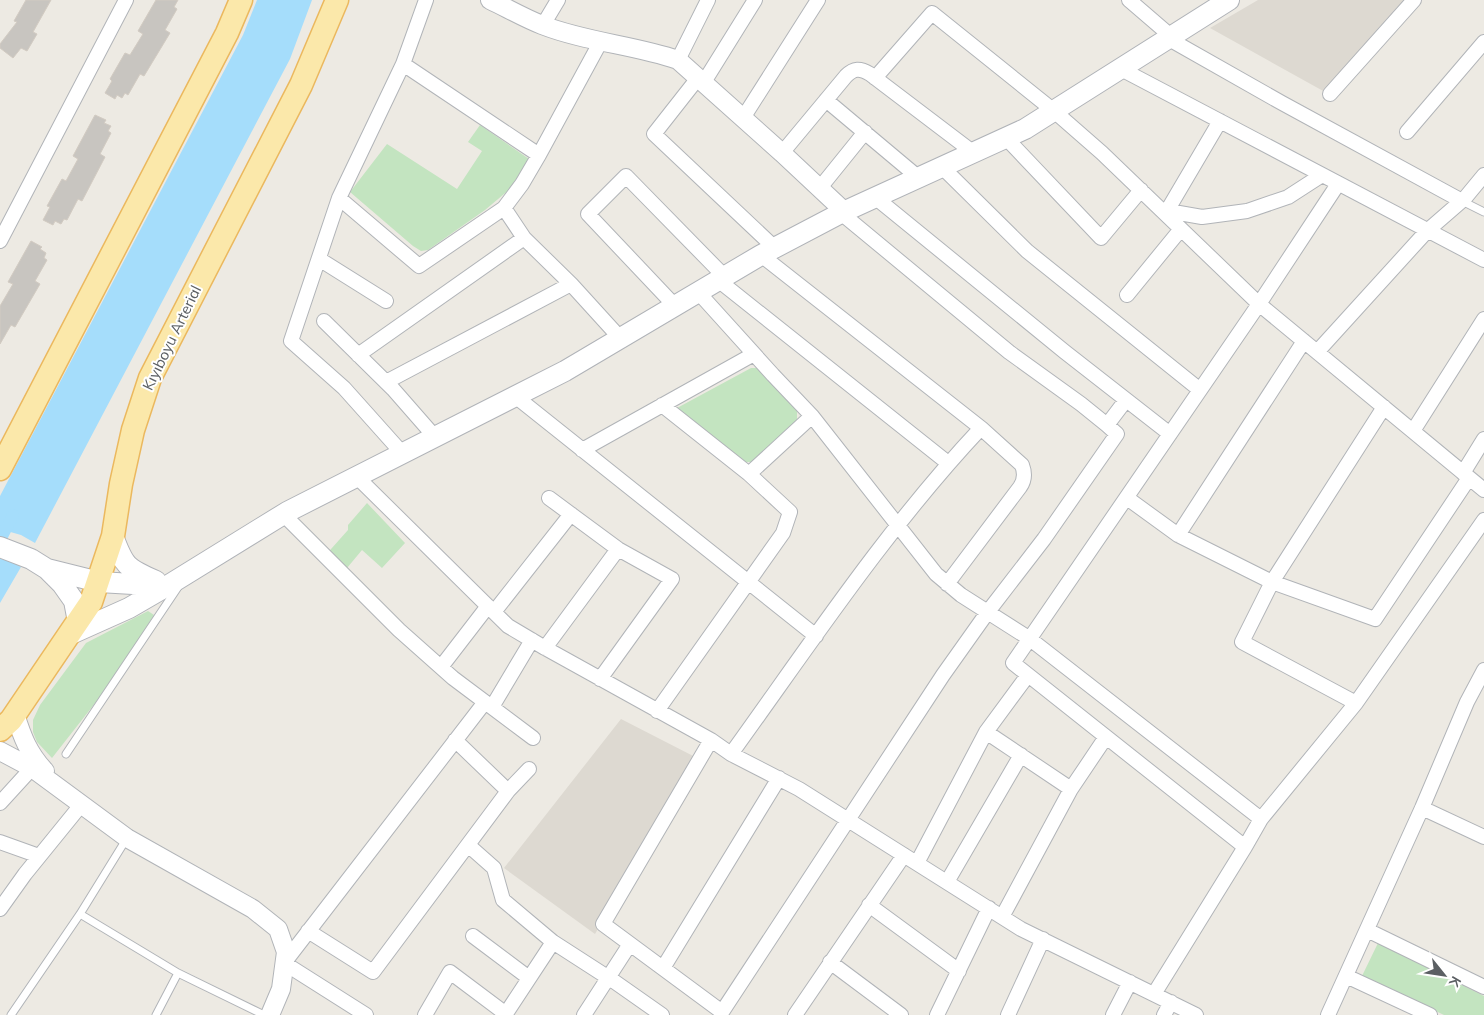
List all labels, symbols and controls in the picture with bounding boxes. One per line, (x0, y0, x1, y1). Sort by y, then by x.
street label: Kıyıboyu Arterial (138, 282, 205, 393)
north arrow (1419, 950, 1469, 1000)
text: K (1445, 973, 1465, 991)

